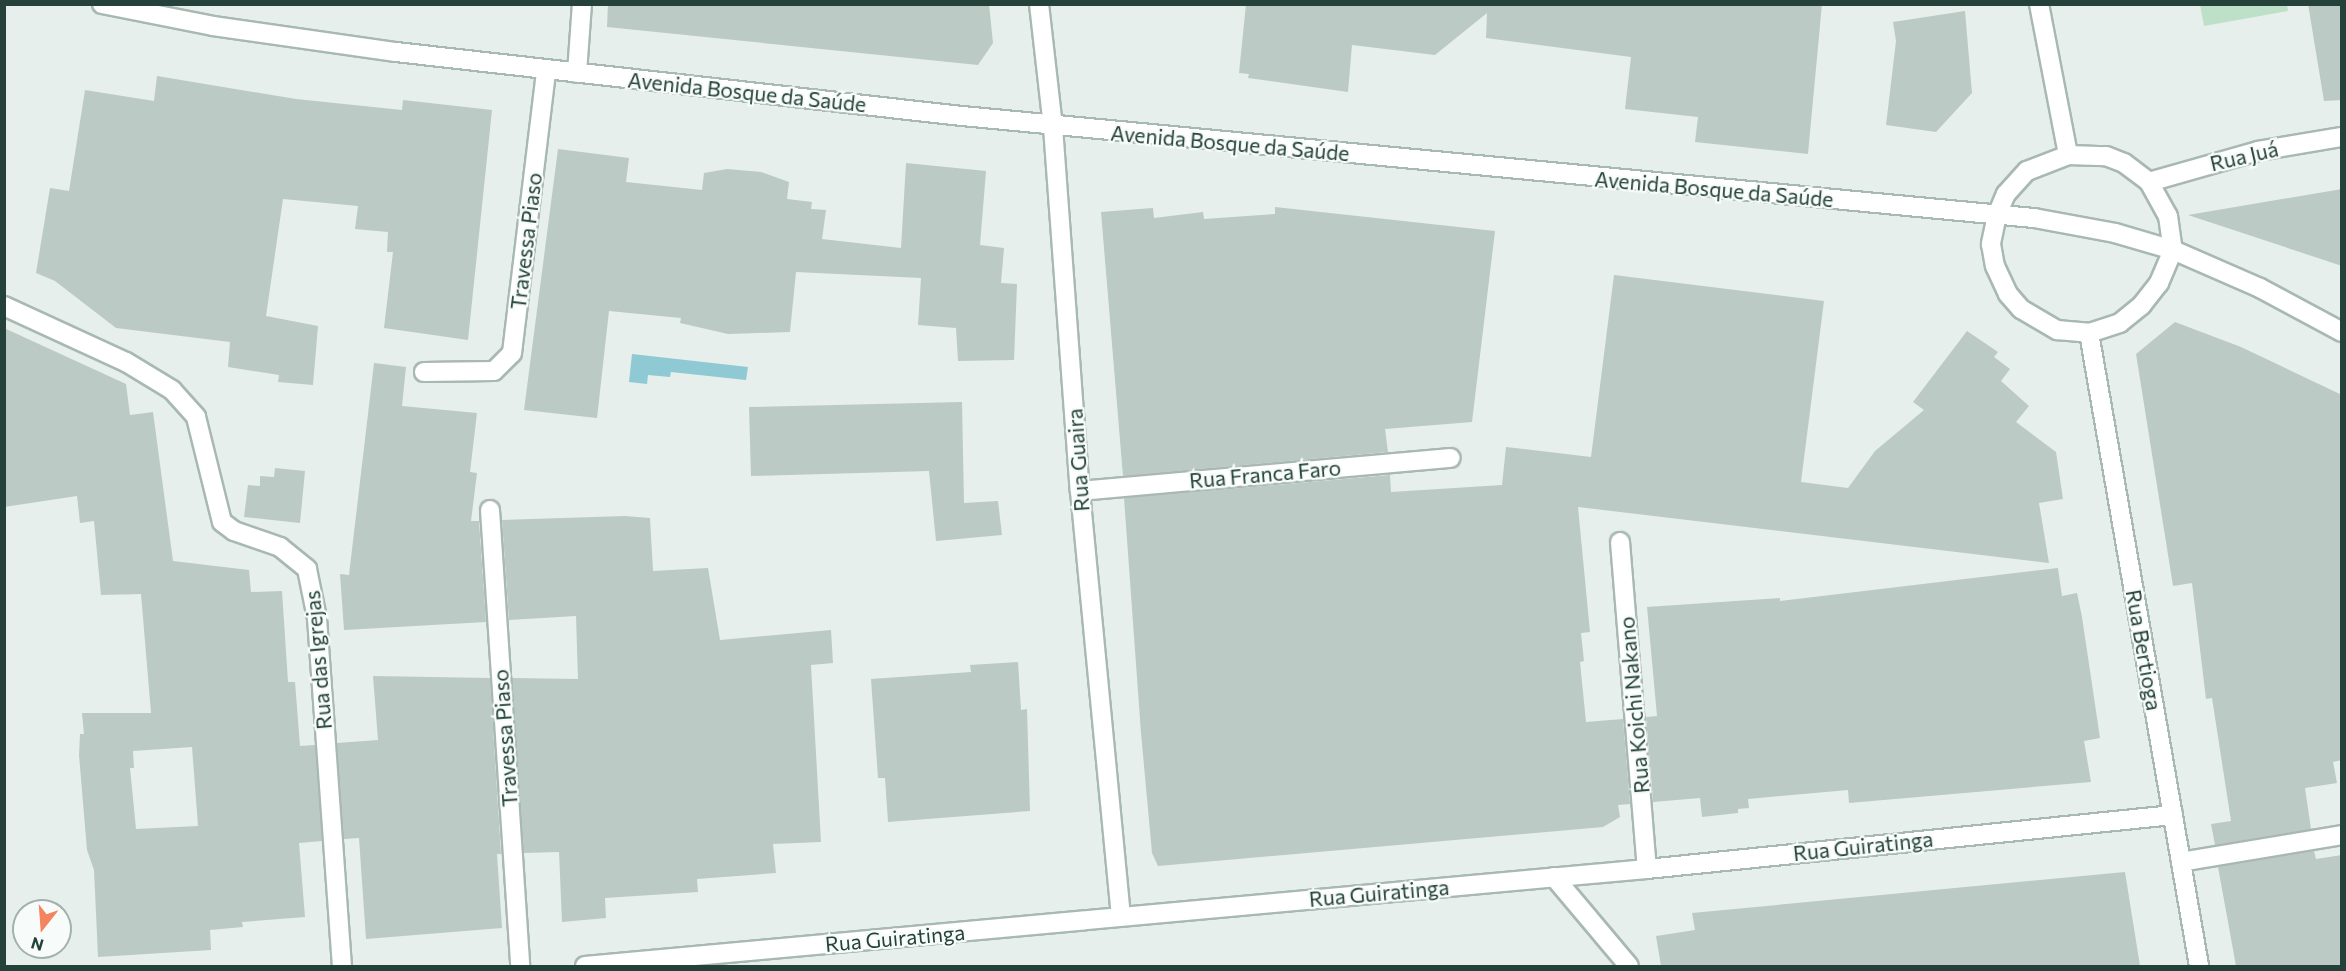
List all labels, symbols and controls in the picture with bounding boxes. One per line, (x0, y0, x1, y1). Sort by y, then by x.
street label: Avenida Bosque da Saúde (627, 67, 867, 117)
street label: Avenida Bosque da Saúde (1110, 120, 1350, 166)
street label: Rua Juá (2207, 136, 2281, 176)
street label: Avenida Bosque da Saúde (1594, 166, 1834, 212)
street label: Travessa Piaso (505, 171, 547, 311)
street label: Rua Guaira (1062, 408, 1094, 512)
street label: Rua Franca Faro (1188, 455, 1342, 493)
street label: Rua Bertioga (2121, 588, 2167, 712)
street label: Rua das Igrejas (299, 589, 337, 731)
street label: Rua Koichi Nakano (1614, 615, 1654, 795)
street label: Travessa Piaso (488, 668, 522, 808)
street label: Rua Guiratinga (1792, 826, 1934, 866)
street label: Rua Guiratinga (1308, 874, 1450, 912)
north arrow (12, 899, 72, 959)
street label: Rua Guiratinga (824, 919, 966, 957)
text: N (29, 934, 46, 956)

